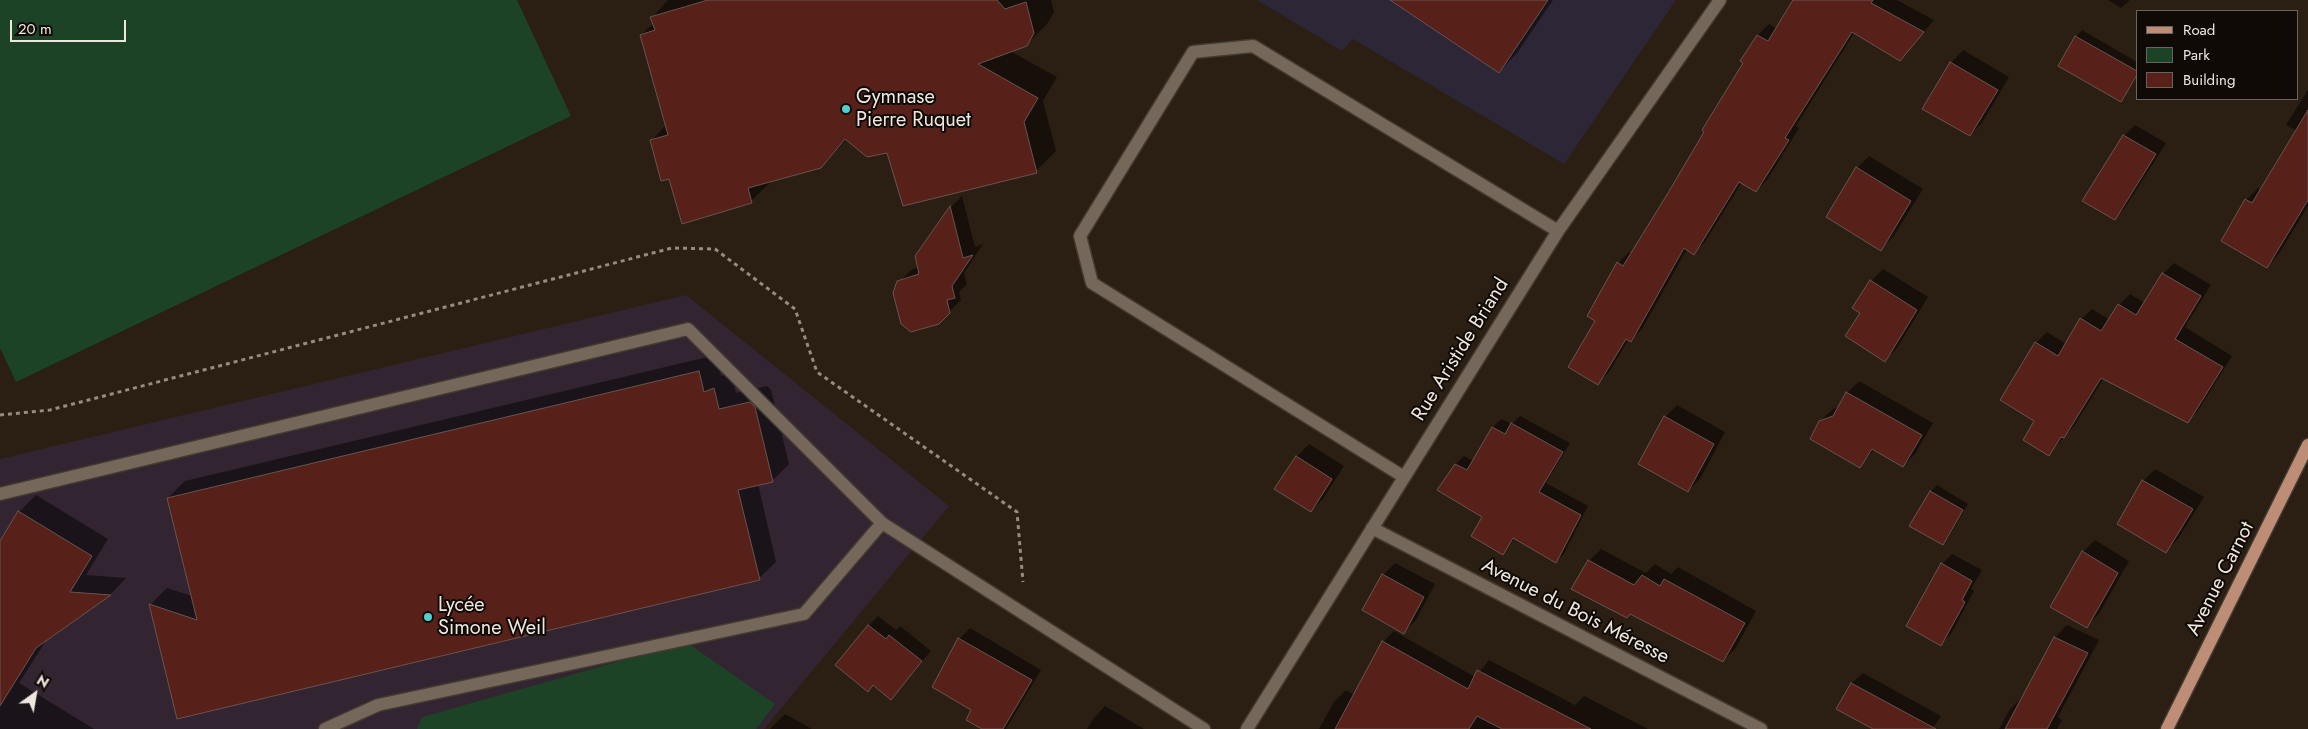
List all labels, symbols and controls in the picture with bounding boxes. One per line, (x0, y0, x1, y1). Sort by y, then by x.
scale bar (12, 10, 129, 42)
legend (2136, 10, 2298, 100)
text: 20 m (18, 18, 52, 40)
text: Road (2183, 19, 2215, 41)
text: Park (2183, 44, 2210, 66)
text: Building (2183, 69, 2235, 91)
place label: Gymnase Pierre Ruquet (856, 86, 971, 133)
marker: Gymnase Pierre Ruquet (840, 103, 852, 115)
street label: Rue Aristide Briand (1407, 274, 1515, 426)
street label: Avenue Carnot (2182, 518, 2260, 640)
street label: Avenue du Bois Méresse (1477, 554, 1673, 670)
place label: Lycée Simone Weil (438, 594, 546, 641)
marker: Lycée Simone Weil (422, 611, 434, 623)
north arrow (10, 669, 60, 719)
text: N (33, 670, 53, 693)

